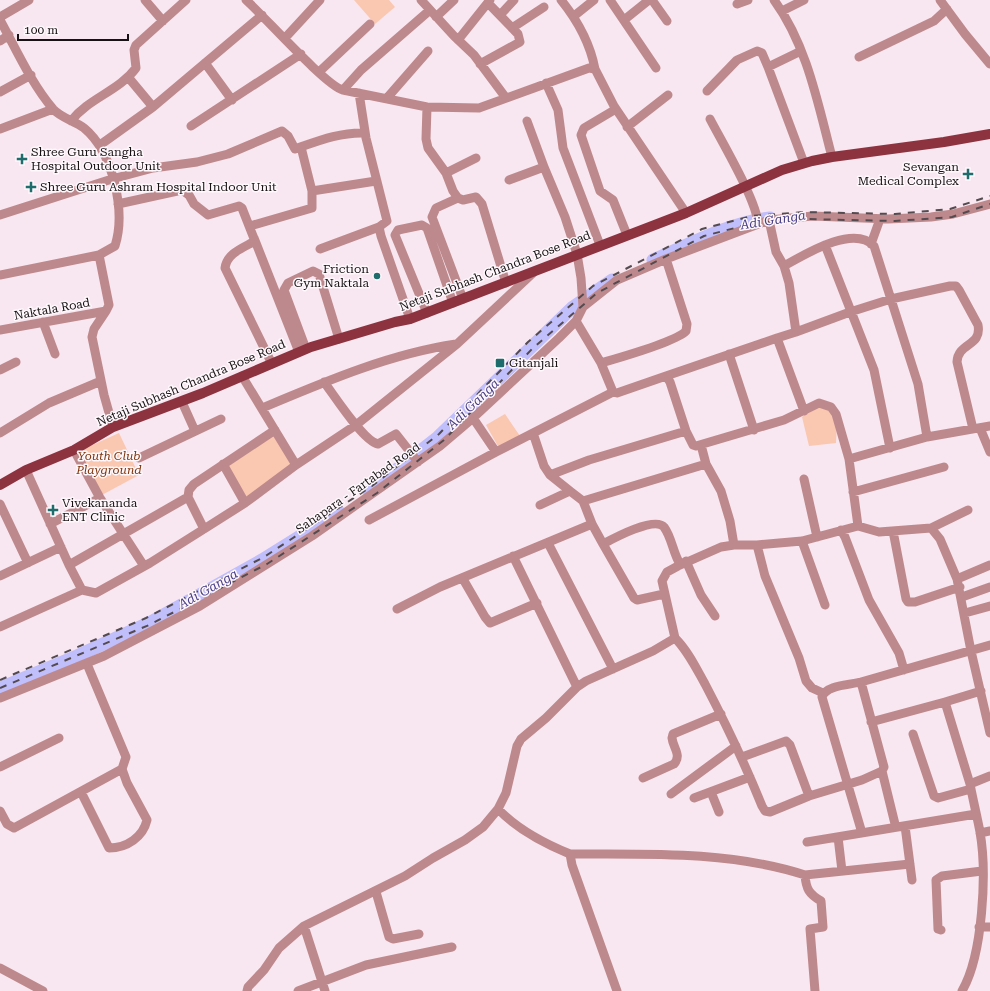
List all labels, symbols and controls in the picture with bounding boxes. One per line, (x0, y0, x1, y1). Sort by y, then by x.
scale bar (18, 16, 128, 42)
text: 100 m (24, 23, 58, 37)
place label: Shree Guru Sangha Hospital Outdoor Unit (31, 145, 161, 173)
marker: Shree Guru Sangha Hospital Outdoor Unit (16, 153, 28, 165)
place label: Sevangan Medical Complex (858, 160, 959, 188)
marker: Sevangan Medical Complex (962, 168, 974, 180)
place label: Shree Guru Ashram Hospital Indoor Unit (40, 180, 277, 194)
marker: Shree Guru Ashram Hospital Indoor Unit (25, 181, 37, 193)
water label: Adi Ganga (738, 207, 807, 233)
street label: Netaji Subhash Chandra Bose Road (397, 228, 593, 314)
place label: Friction Gym Naktala (294, 262, 369, 290)
marker: Friction Gym Naktala (372, 271, 382, 281)
street label: Naktala Road (13, 295, 92, 323)
street label: Netaji Subhash Chandra Bose Road (94, 337, 288, 429)
place label: Gitanjali (509, 356, 558, 370)
marker: Gitanjali (494, 357, 506, 369)
water label: Adi Ganga (443, 376, 502, 433)
street label: Sahapara - Fartabad Road (293, 439, 423, 536)
park label: Youth Club Playground (75, 449, 142, 477)
place label: Vivekananda ENT Clinic (62, 496, 138, 524)
marker: Vivekananda ENT Clinic (47, 504, 59, 516)
water label: Adi Ganga (175, 566, 240, 612)

